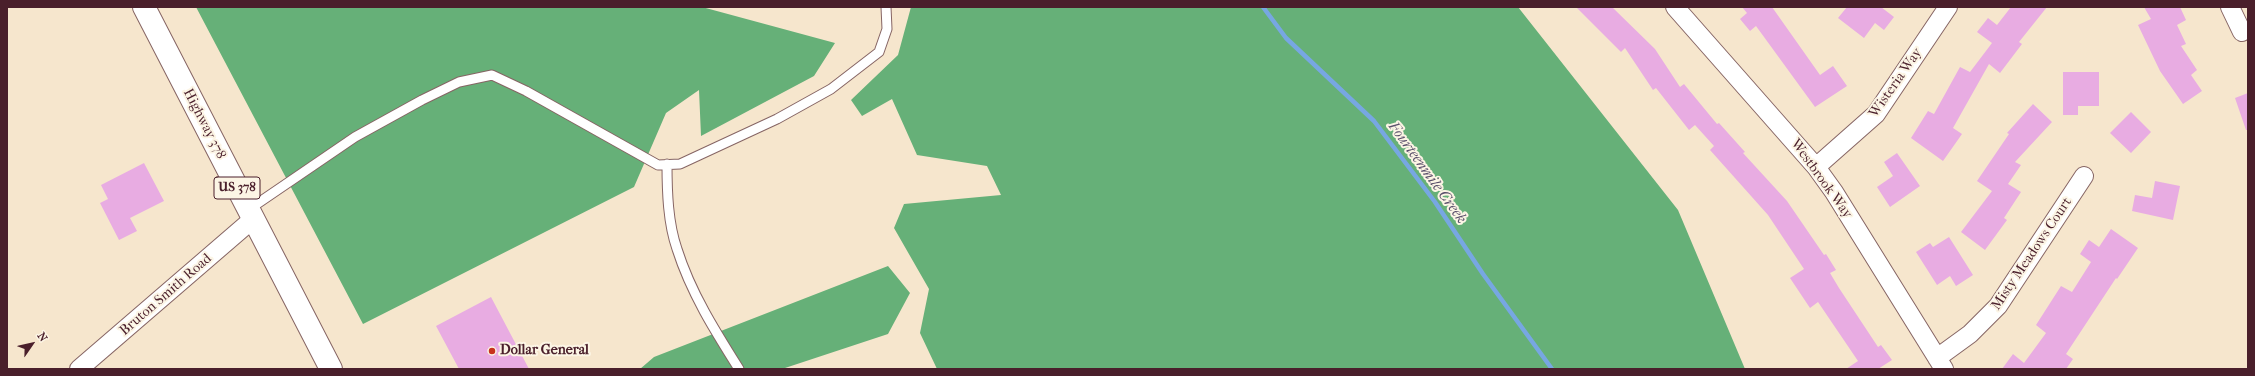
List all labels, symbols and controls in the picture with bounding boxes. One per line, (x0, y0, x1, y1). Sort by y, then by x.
street label: Wisteria Way (1866, 45, 1926, 121)
street label: Highway 378 (179, 86, 229, 162)
water label: Fourteenmile Creek (1384, 119, 1470, 227)
street label: Westbrook Way (1787, 136, 1855, 222)
road number: US 378 (214, 177, 260, 199)
street label: Misty Meadows Court (1988, 195, 2076, 313)
street label: Bruton Smith Road (117, 251, 215, 339)
north arrow (12, 324, 52, 364)
text: N (35, 330, 50, 344)
place label: Dollar General (500, 343, 589, 359)
marker: Dollar General (487, 346, 497, 356)

